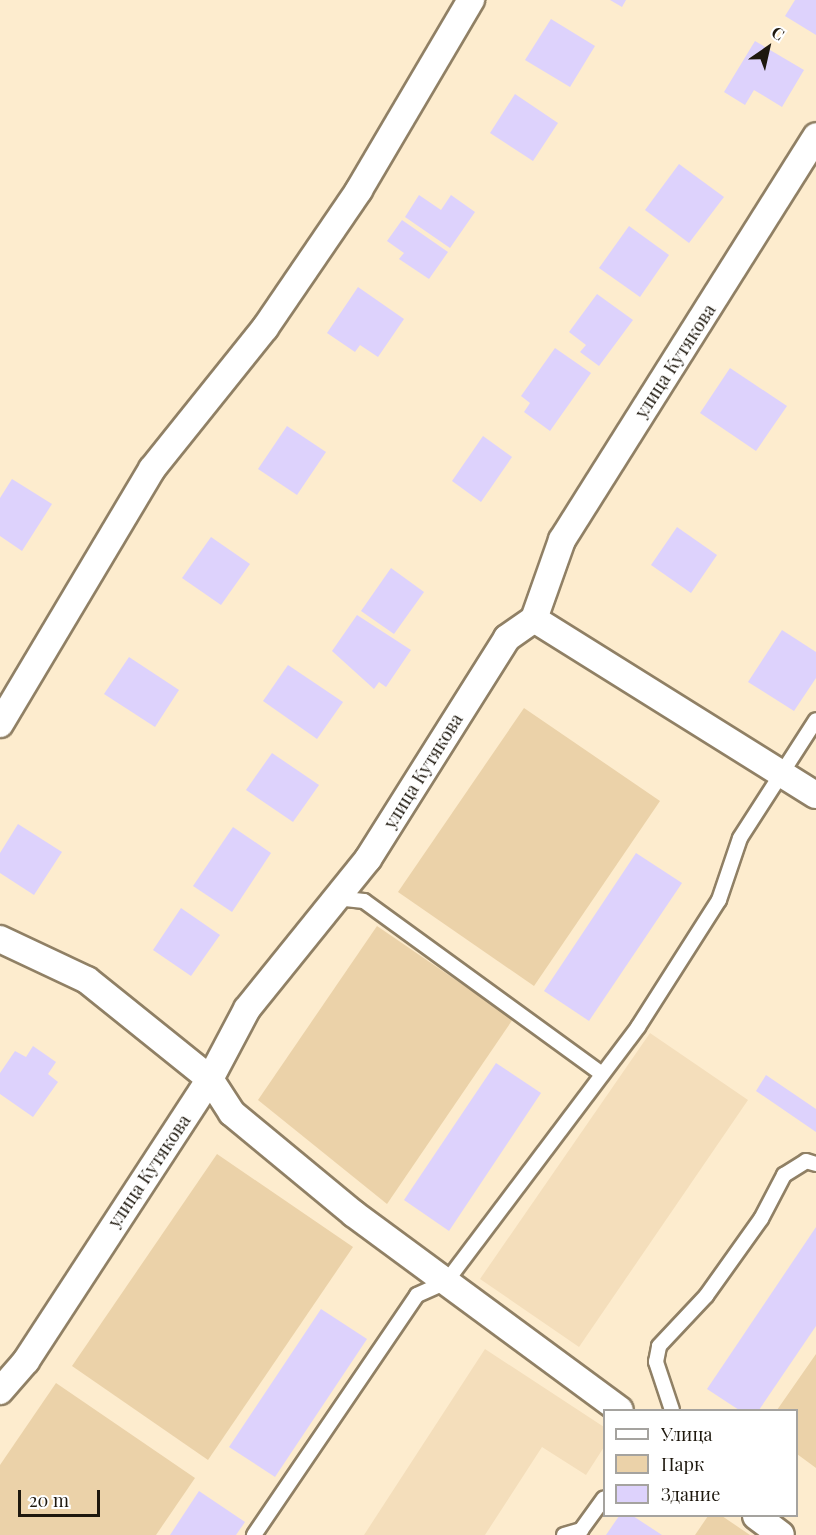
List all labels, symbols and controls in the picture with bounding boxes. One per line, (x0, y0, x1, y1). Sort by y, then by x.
north arrow (738, 18, 798, 78)
text: С (768, 21, 789, 45)
street label: улица Кутякова (630, 300, 720, 422)
street label: улица Кутякова (379, 709, 467, 833)
street label: улица Кутякова (103, 1110, 195, 1232)
legend (603, 1409, 798, 1517)
text: Улица (661, 1422, 712, 1446)
text: Парк (661, 1452, 704, 1476)
scale bar (21, 1478, 104, 1516)
text: Здание (661, 1482, 720, 1506)
text: 20 m (29, 1488, 69, 1512)

